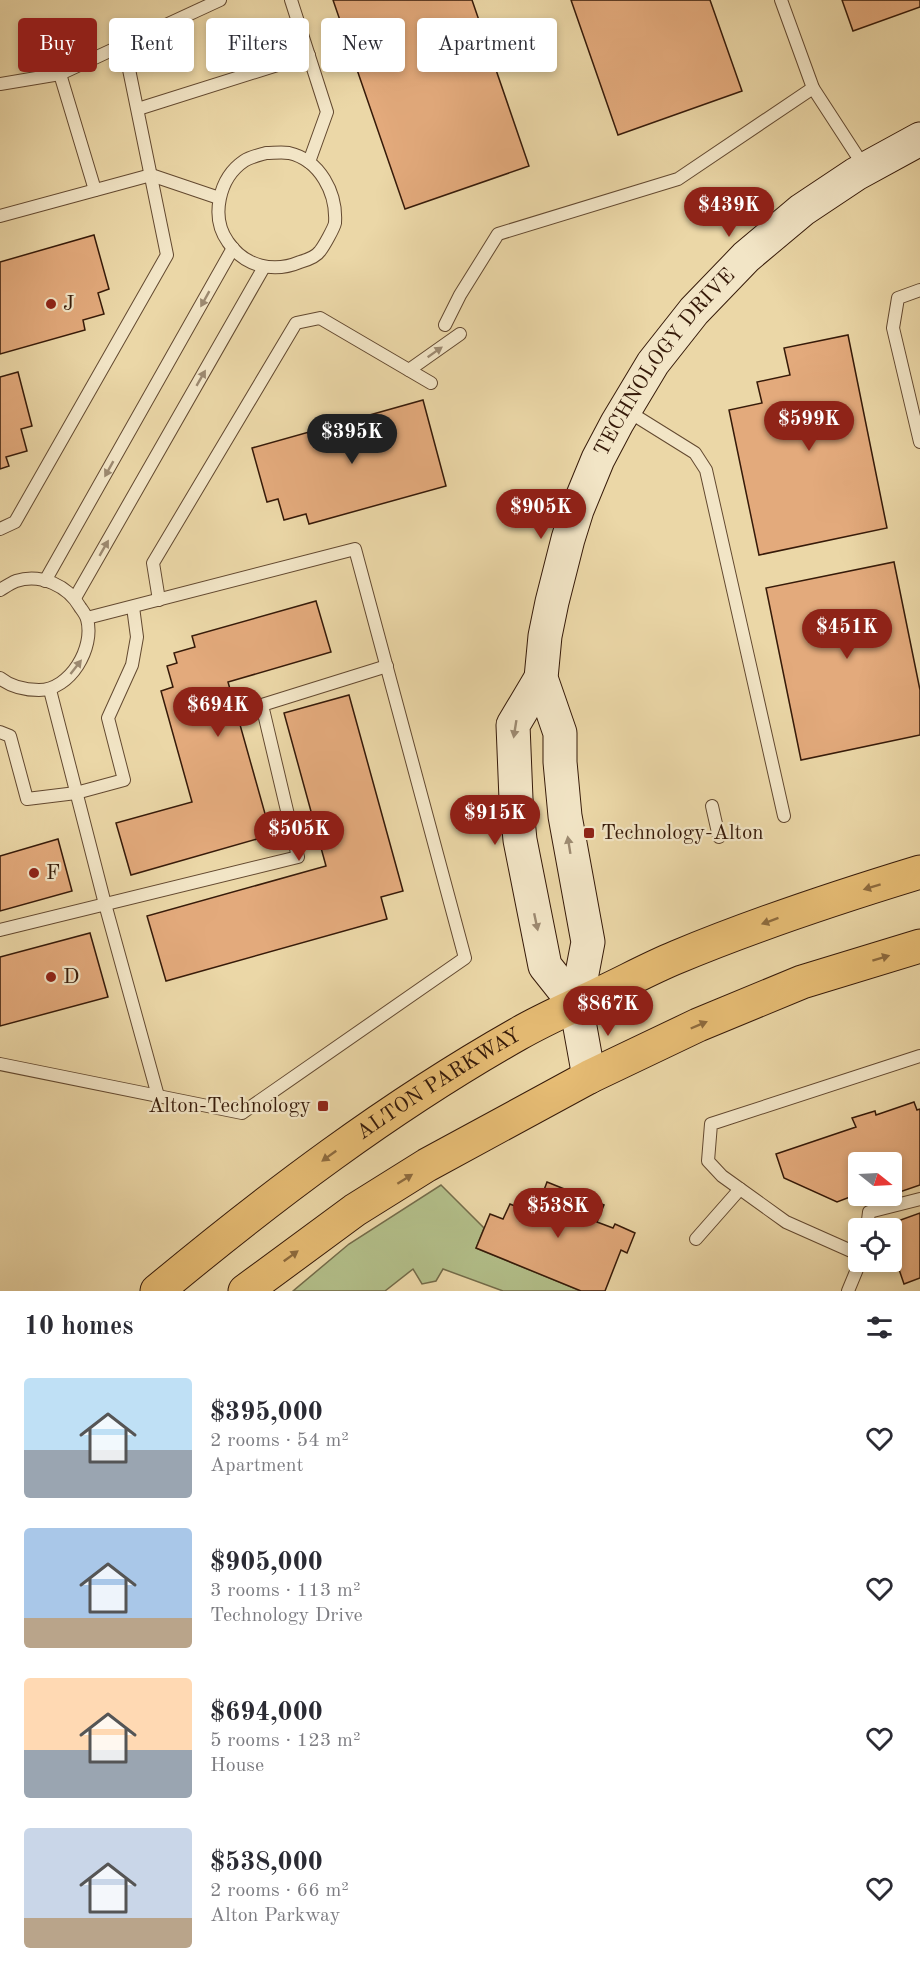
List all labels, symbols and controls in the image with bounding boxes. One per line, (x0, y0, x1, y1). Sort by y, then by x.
chip: Buy (18, 18, 97, 72)
chip: Rent (109, 18, 194, 72)
chip: Filters (206, 18, 309, 72)
chip: New (321, 18, 405, 72)
chip: Apartment (417, 18, 557, 72)
pin: $439K (687, 187, 771, 238)
text: $439K (698, 196, 760, 216)
street label: TECHNOLOGY DRIVE (591, 265, 739, 460)
one-way arrow (199, 291, 210, 307)
place label: J (63, 294, 74, 315)
marker: J (44, 297, 58, 311)
one-way arrow (426, 346, 442, 358)
one-way arrow (196, 369, 206, 386)
pin: $599K (767, 401, 851, 452)
text: $599K (778, 410, 840, 430)
pin: $395K (310, 414, 394, 465)
text: $395K (321, 423, 383, 443)
one-way arrow (103, 461, 114, 477)
pin: $905K (499, 489, 583, 540)
text: $905K (510, 498, 572, 518)
one-way arrow (99, 539, 109, 556)
pin: $451K (805, 609, 889, 660)
text: $451K (816, 618, 878, 638)
one-way arrow (69, 660, 81, 675)
pin: $694K (176, 687, 260, 738)
text: $694K (187, 696, 249, 716)
one-way arrow (510, 720, 519, 739)
pin: $915K (453, 795, 537, 846)
text: $915K (464, 804, 526, 824)
pin: $505K (257, 811, 341, 862)
text: $505K (268, 820, 330, 840)
place label: Technology-Alton (601, 823, 764, 844)
marker: Technology-Alton (582, 826, 596, 840)
one-way arrow (564, 835, 573, 854)
place label: F (46, 863, 60, 884)
marker: F (27, 866, 41, 880)
one-way arrow (863, 883, 881, 892)
one-way arrow (532, 912, 541, 931)
one-way arrow (761, 917, 779, 927)
one-way arrow (872, 953, 890, 962)
place label: D (63, 967, 79, 988)
marker: D (44, 970, 58, 984)
pin: $867K (566, 986, 650, 1037)
text: $867K (577, 995, 639, 1015)
one-way arrow (690, 1020, 708, 1030)
street label: ALTON PARKWAY (353, 1024, 524, 1144)
place label: Alton-Technology (148, 1096, 311, 1117)
marker: Alton-Technology (316, 1099, 330, 1113)
one-way arrow (322, 1150, 338, 1162)
north arrow (848, 1152, 902, 1206)
map controls (848, 1152, 902, 1272)
one-way arrow (396, 1173, 412, 1185)
pin: $538K (516, 1188, 600, 1239)
text: $538K (527, 1197, 589, 1217)
button: locate (848, 1218, 902, 1272)
one-way arrow (283, 1250, 299, 1262)
icon: filters (863, 1311, 896, 1344)
text: 10 homes (24, 1314, 133, 1340)
text: $395,000 (210, 1400, 323, 1426)
icon: home (72, 1402, 144, 1474)
icon: heart (863, 1422, 896, 1455)
text: 2 rooms · 54 m² (210, 1431, 349, 1451)
text: Apartment (210, 1456, 304, 1476)
text: $905,000 (210, 1550, 323, 1576)
icon: home (72, 1552, 144, 1624)
icon: heart (863, 1572, 896, 1605)
text: 3 rooms · 113 m² (210, 1581, 360, 1601)
text: Technology Drive (210, 1606, 363, 1626)
text: $694,000 (210, 1700, 323, 1726)
icon: home (72, 1702, 144, 1774)
icon: heart (863, 1722, 896, 1755)
text: 5 rooms · 123 m² (210, 1731, 360, 1751)
text: House (210, 1756, 264, 1776)
text: $538,000 (210, 1850, 323, 1876)
icon: home (72, 1852, 144, 1924)
icon: heart (863, 1872, 896, 1905)
text: 2 rooms · 66 m² (210, 1881, 349, 1901)
text: Alton Parkway (210, 1906, 340, 1926)

